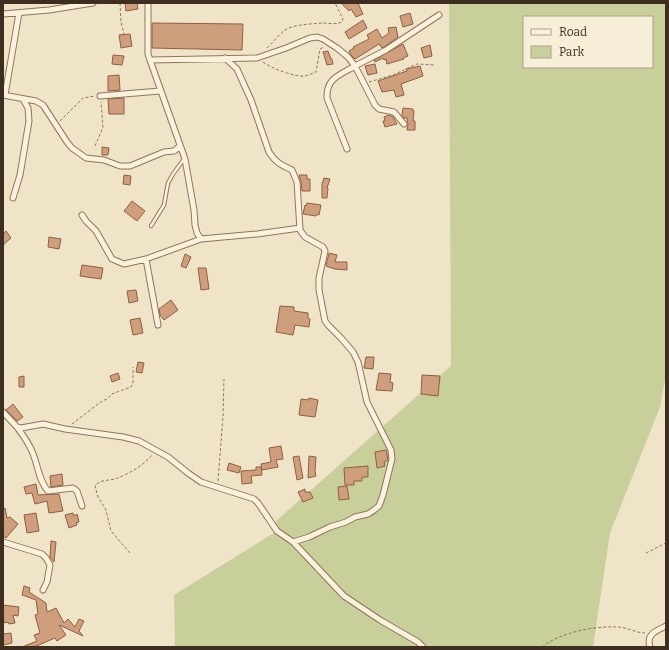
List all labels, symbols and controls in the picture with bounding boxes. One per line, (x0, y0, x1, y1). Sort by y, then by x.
legend (523, 16, 653, 68)
text: Road (559, 25, 587, 39)
text: Park (559, 45, 585, 59)

